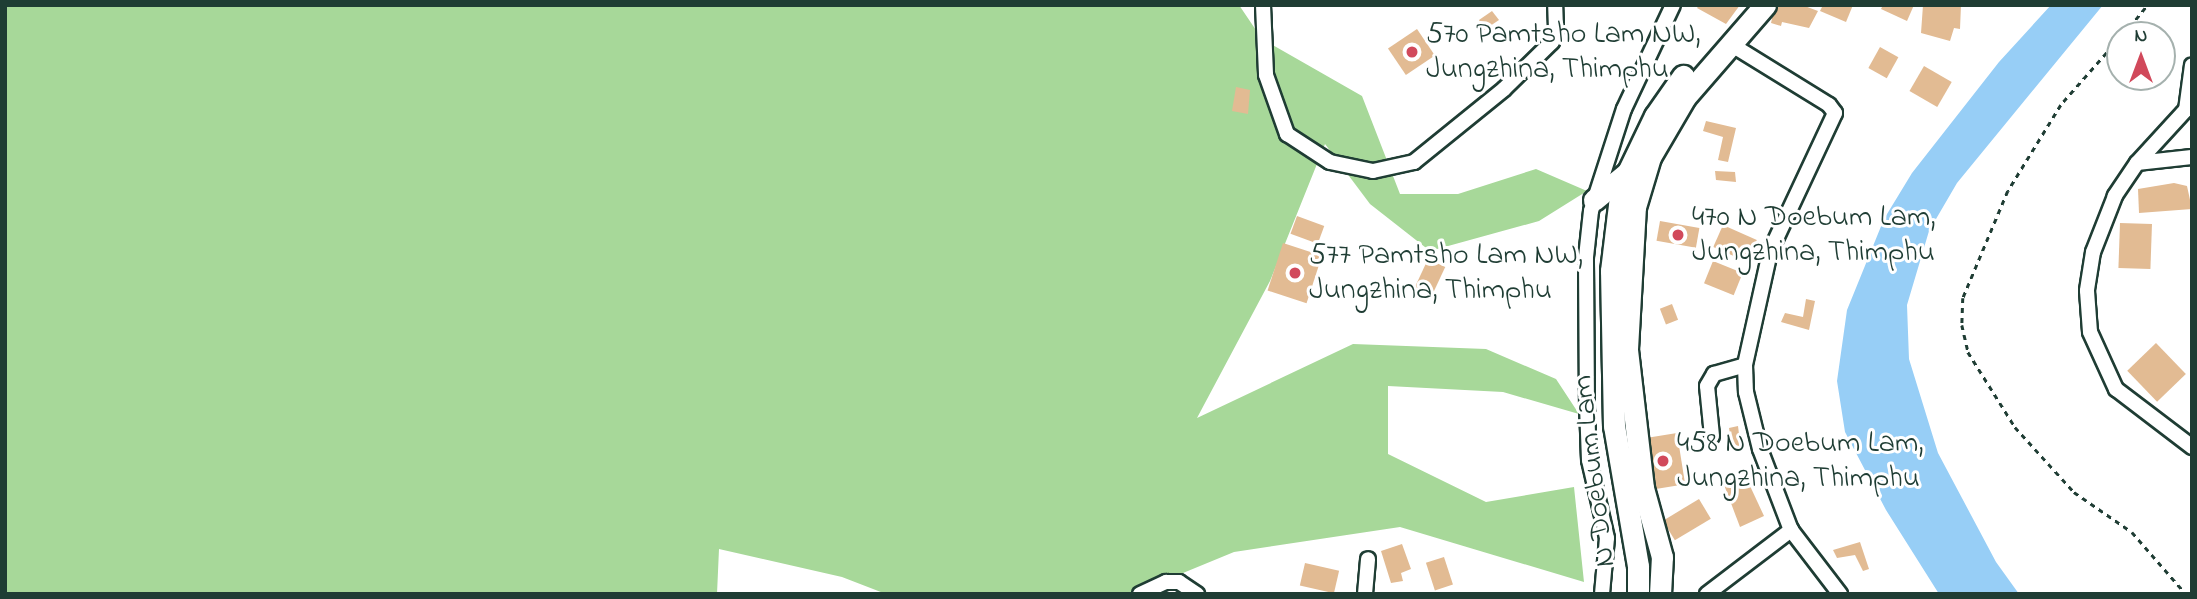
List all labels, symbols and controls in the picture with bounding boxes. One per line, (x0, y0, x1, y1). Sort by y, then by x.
place label: 570 Pamtsho Lam NW, Jungzhina, Thimphu (1426, 17, 1700, 88)
north arrow (2106, 21, 2176, 91)
text: N (2135, 23, 2147, 50)
marker: 570 Pamtsho Lam NW, Jungzhina, Thimphu (1404, 44, 1420, 60)
place label: 470 N Doebum Lam, Jungzhina, Thimphu (1692, 200, 1935, 270)
marker: 470 N Doebum Lam, Jungzhina, Thimphu (1670, 227, 1686, 243)
place label: 577 Pamtsho Lam NW, Jungzhina, Thimphu (1309, 238, 1583, 308)
marker: 577 Pamtsho Lam NW, Jungzhina, Thimphu (1287, 265, 1303, 281)
street label: N Doebum Lam (1565, 373, 1625, 569)
place label: 458 N Doebum Lam, Jungzhina, Thimphu (1677, 426, 1924, 496)
marker: 458 N Doebum Lam, Jungzhina, Thimphu (1655, 453, 1671, 469)

